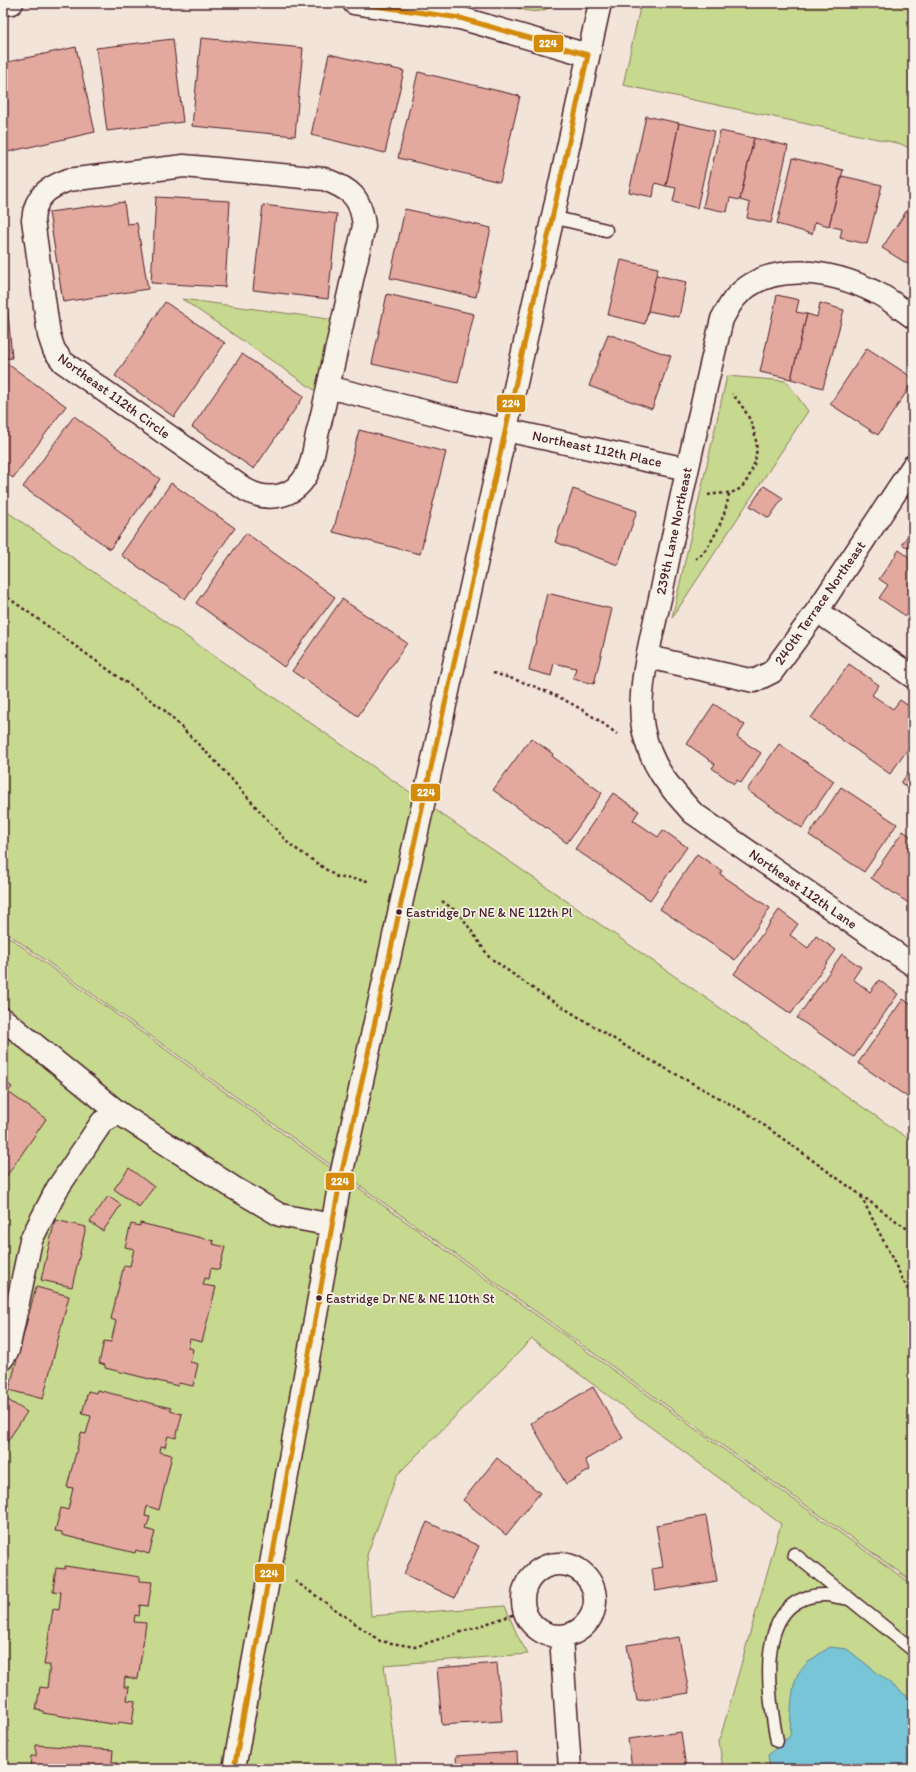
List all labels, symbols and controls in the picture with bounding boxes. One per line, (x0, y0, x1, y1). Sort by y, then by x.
line badge: 224 (533, 34, 564, 53)
text: 224 (539, 37, 557, 50)
street label: Northeast 112th Circle (54, 350, 174, 443)
line badge: 224 (496, 394, 526, 413)
text: 224 (502, 397, 520, 410)
street label: Northeast 112th Place (531, 427, 664, 471)
street label: 239th Lane Northeast (652, 466, 696, 596)
street label: 240th Terrace Northeast (771, 538, 869, 668)
line badge: 224 (410, 783, 441, 802)
text: 224 (417, 786, 435, 799)
street label: Northeast 112th Lane (746, 845, 861, 933)
place label: Eastridge Dr NE & NE 112th Pl (406, 905, 573, 920)
marker: Eastridge Dr NE & NE 112th Pl (394, 907, 404, 917)
line badge: 224 (325, 1172, 355, 1191)
text: 224 (331, 1175, 349, 1188)
place label: Eastridge Dr NE & NE 110th St (326, 1291, 495, 1306)
marker: Eastridge Dr NE & NE 110th St (314, 1293, 324, 1303)
line badge: 224 (254, 1563, 285, 1583)
text: 224 (260, 1567, 278, 1580)

